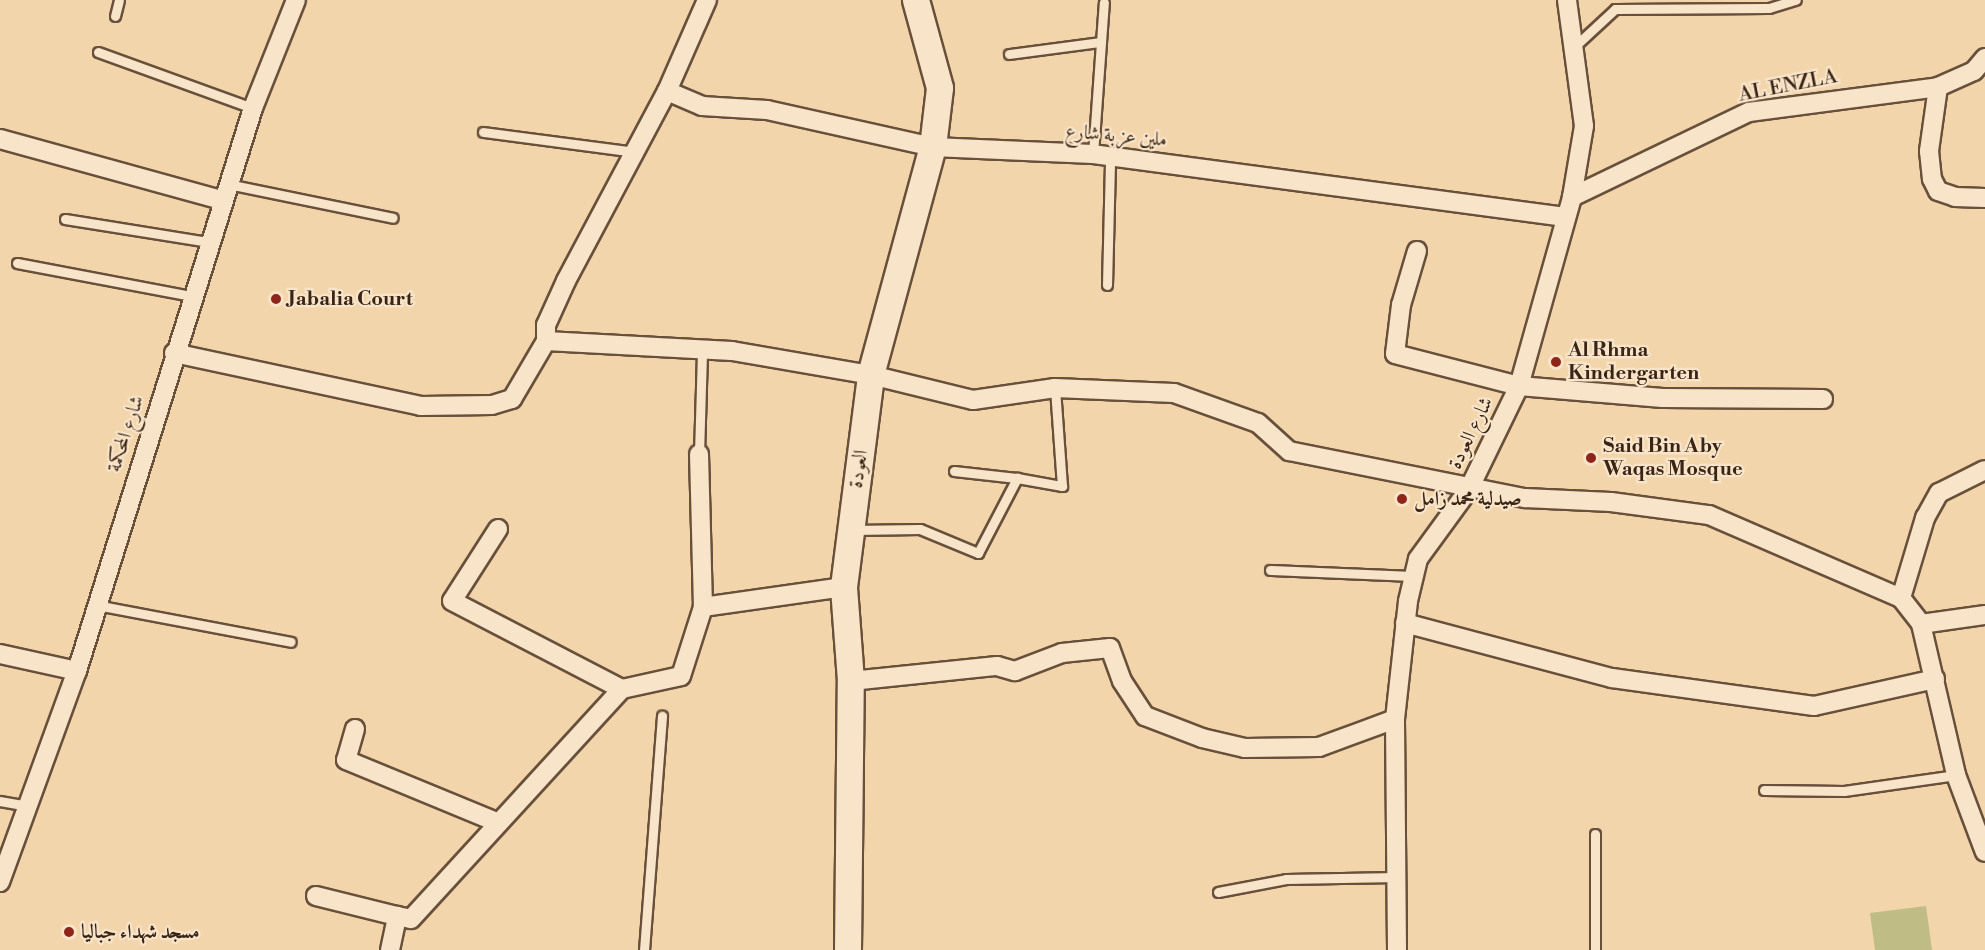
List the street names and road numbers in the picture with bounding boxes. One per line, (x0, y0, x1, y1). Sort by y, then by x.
street label: AL ENZLA (1737, 65, 1839, 107)
street label: ملين عزبة شارع (1064, 120, 1168, 152)
street label: شارع المحكمة (102, 393, 150, 475)
street label: شارع العودة (1443, 393, 1499, 473)
street label: العودة (844, 448, 874, 490)

